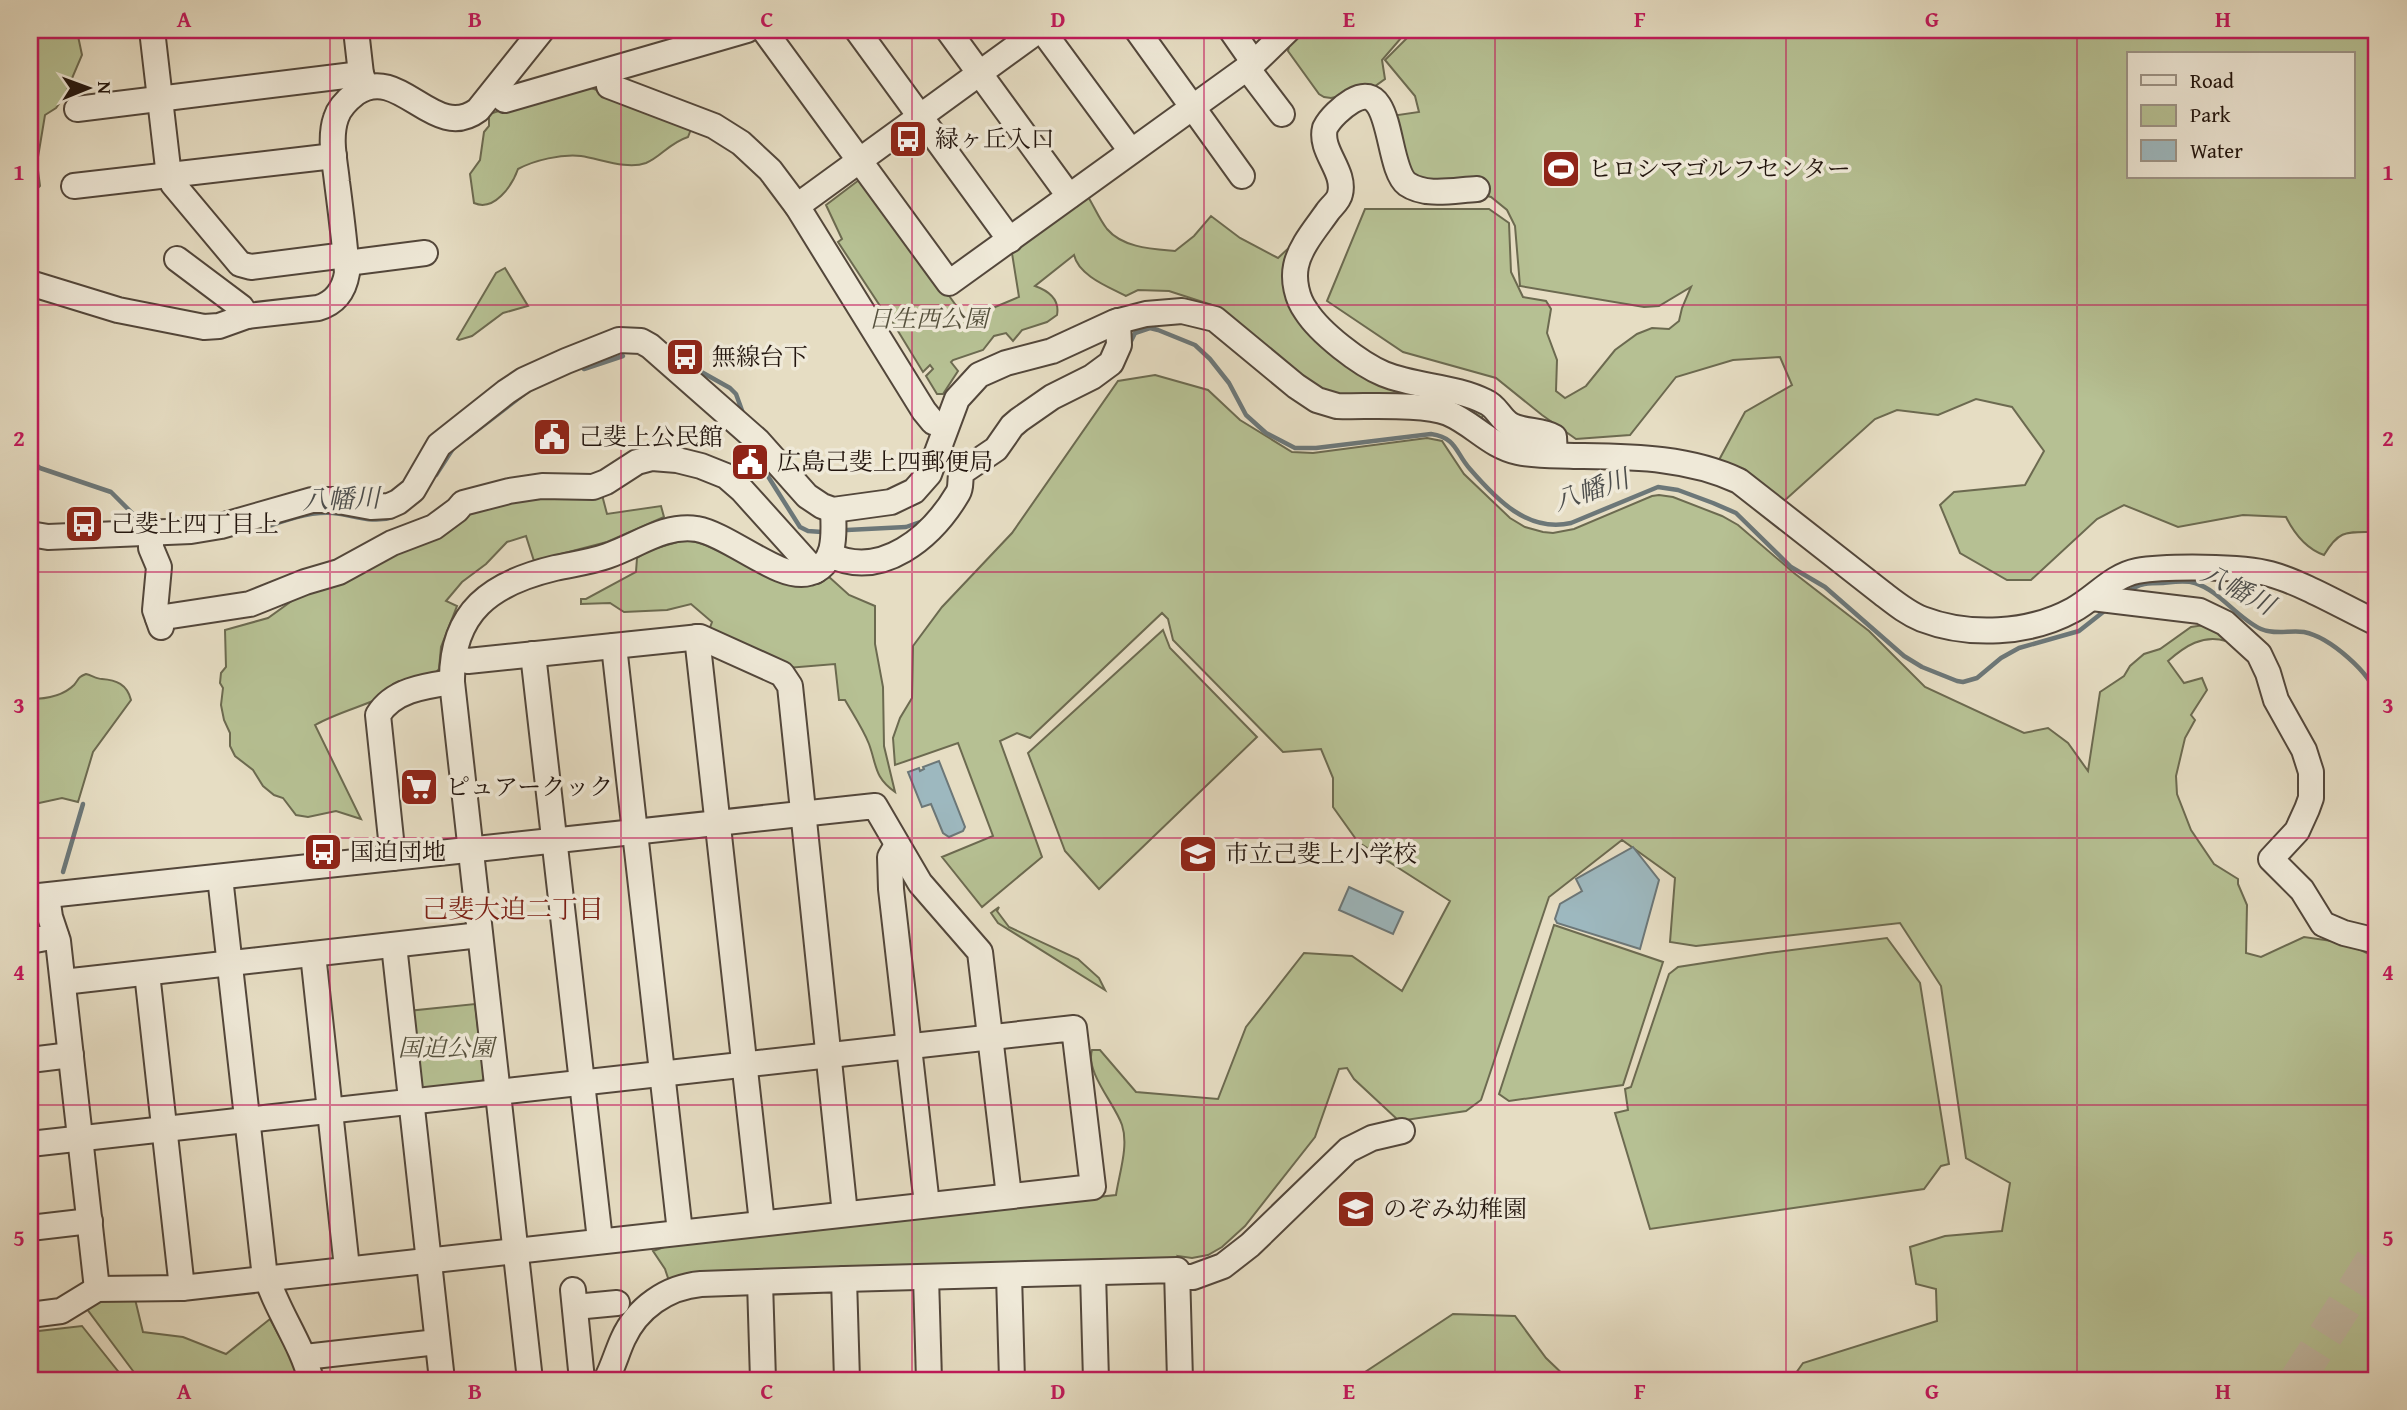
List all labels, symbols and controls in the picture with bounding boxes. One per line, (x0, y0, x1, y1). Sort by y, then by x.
text: A (177, 2, 192, 35)
text: B (468, 2, 482, 35)
text: C (760, 2, 774, 35)
text: D (1051, 2, 1066, 35)
text: E (1343, 2, 1355, 35)
text: F (1634, 2, 1646, 35)
text: G (1925, 2, 1939, 35)
text: H (2215, 2, 2231, 35)
north arrow (52, 52, 122, 122)
legend (2127, 52, 2354, 178)
text: Road (2190, 65, 2235, 96)
text: N (91, 81, 119, 95)
text: Park (2190, 99, 2231, 130)
bus stop icon: 緑ヶ丘入口 (887, 118, 929, 160)
place label: 緑ヶ丘入口 (935, 121, 1055, 156)
text: Water (2190, 135, 2243, 166)
sports icon: ヒロシマゴルフセンター (1540, 148, 1582, 190)
place label: ヒロシマゴルフセンター (1588, 151, 1851, 186)
text: 1 (13, 155, 25, 188)
text: 1 (2382, 155, 2394, 188)
park label: 日生西公園 (868, 301, 992, 336)
bus stop icon: 無線台下 (664, 336, 706, 378)
place label: 無線台下 (712, 339, 808, 374)
public building icon: 己斐上公民館 (531, 416, 573, 458)
place label: 己斐上公民館 (579, 419, 723, 454)
text: 2 (13, 421, 25, 454)
text: 2 (2382, 421, 2394, 454)
public building icon: 広島己斐上四郵便局 (729, 441, 771, 483)
place label: 広島己斐上四郵便局 (777, 444, 993, 479)
water label: 八幡川 (1548, 457, 1637, 521)
water label: 八幡川 (301, 478, 384, 519)
bus stop icon: 己斐上四丁目上 (63, 503, 105, 545)
place label: 己斐上四丁目上 (111, 506, 279, 541)
water label: 八幡川 (2195, 553, 2284, 625)
text: 3 (13, 688, 25, 721)
text: 3 (2382, 688, 2394, 721)
supermarket icon: ピュアークック (398, 766, 440, 808)
place label: ピュアークック (446, 769, 613, 804)
bus stop icon: 国迫団地 (302, 831, 344, 873)
school or university icon: 市立己斐上小学校 (1177, 833, 1219, 875)
place label: 国迫団地 (350, 834, 446, 869)
place label: 市立己斐上小学校 (1225, 836, 1417, 871)
district label: 己斐大迫二丁目 (422, 889, 604, 928)
text: 4 (13, 955, 25, 988)
text: 4 (2382, 955, 2394, 988)
park label: 国迫公園 (398, 1030, 498, 1065)
school or university icon: のぞみ幼稚園 (1335, 1188, 1377, 1230)
place label: のぞみ幼稚園 (1383, 1191, 1527, 1226)
text: 5 (13, 1221, 25, 1254)
text: 5 (2382, 1221, 2394, 1254)
text: A (177, 1374, 192, 1407)
text: B (468, 1374, 482, 1407)
text: C (760, 1374, 774, 1407)
text: D (1051, 1374, 1066, 1407)
text: E (1343, 1374, 1355, 1407)
text: F (1634, 1374, 1646, 1407)
text: G (1925, 1374, 1939, 1407)
text: H (2215, 1374, 2231, 1407)

